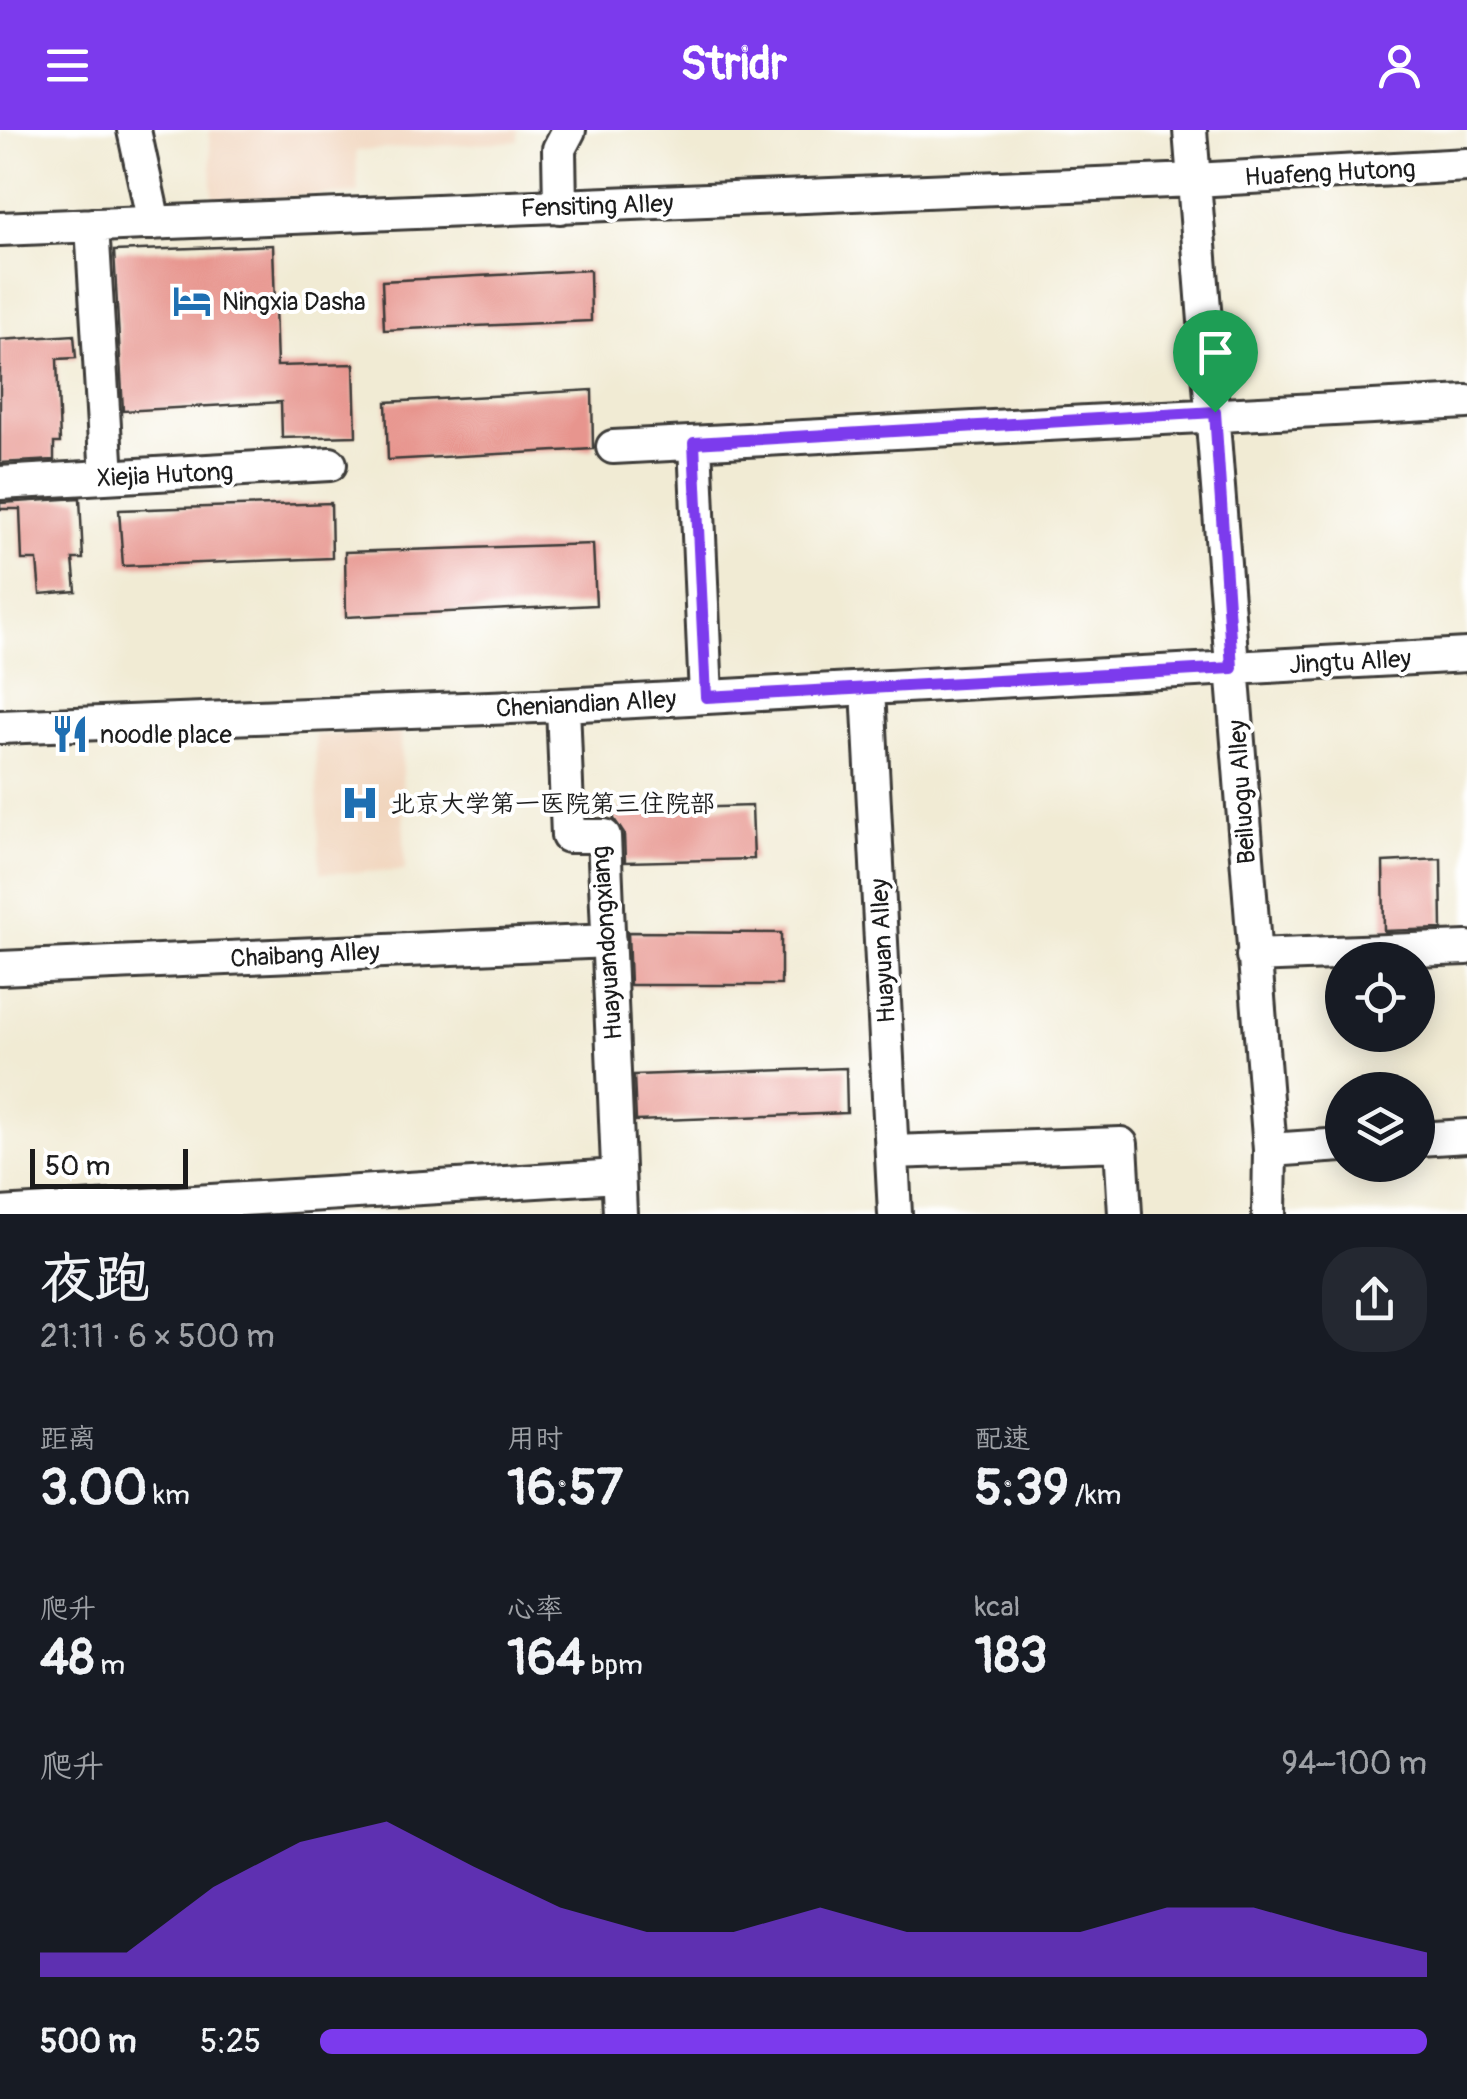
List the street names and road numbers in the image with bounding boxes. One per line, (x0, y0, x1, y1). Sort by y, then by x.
street label: Huafeng Hutong (1244, 154, 1416, 193)
street label: Fensiting Alley (520, 188, 674, 225)
street label: Xiejia Hutong (96, 456, 234, 495)
street label: Jingtu Alley (1288, 644, 1412, 681)
street label: Cheniandian Alley (495, 684, 678, 725)
street label: Beiluogu Alley (1222, 718, 1263, 865)
street label: Huayuandongxiang (585, 845, 630, 1041)
street label: Huayuan Alley (864, 877, 903, 1024)
street label: Chaibang Alley (230, 936, 381, 975)

